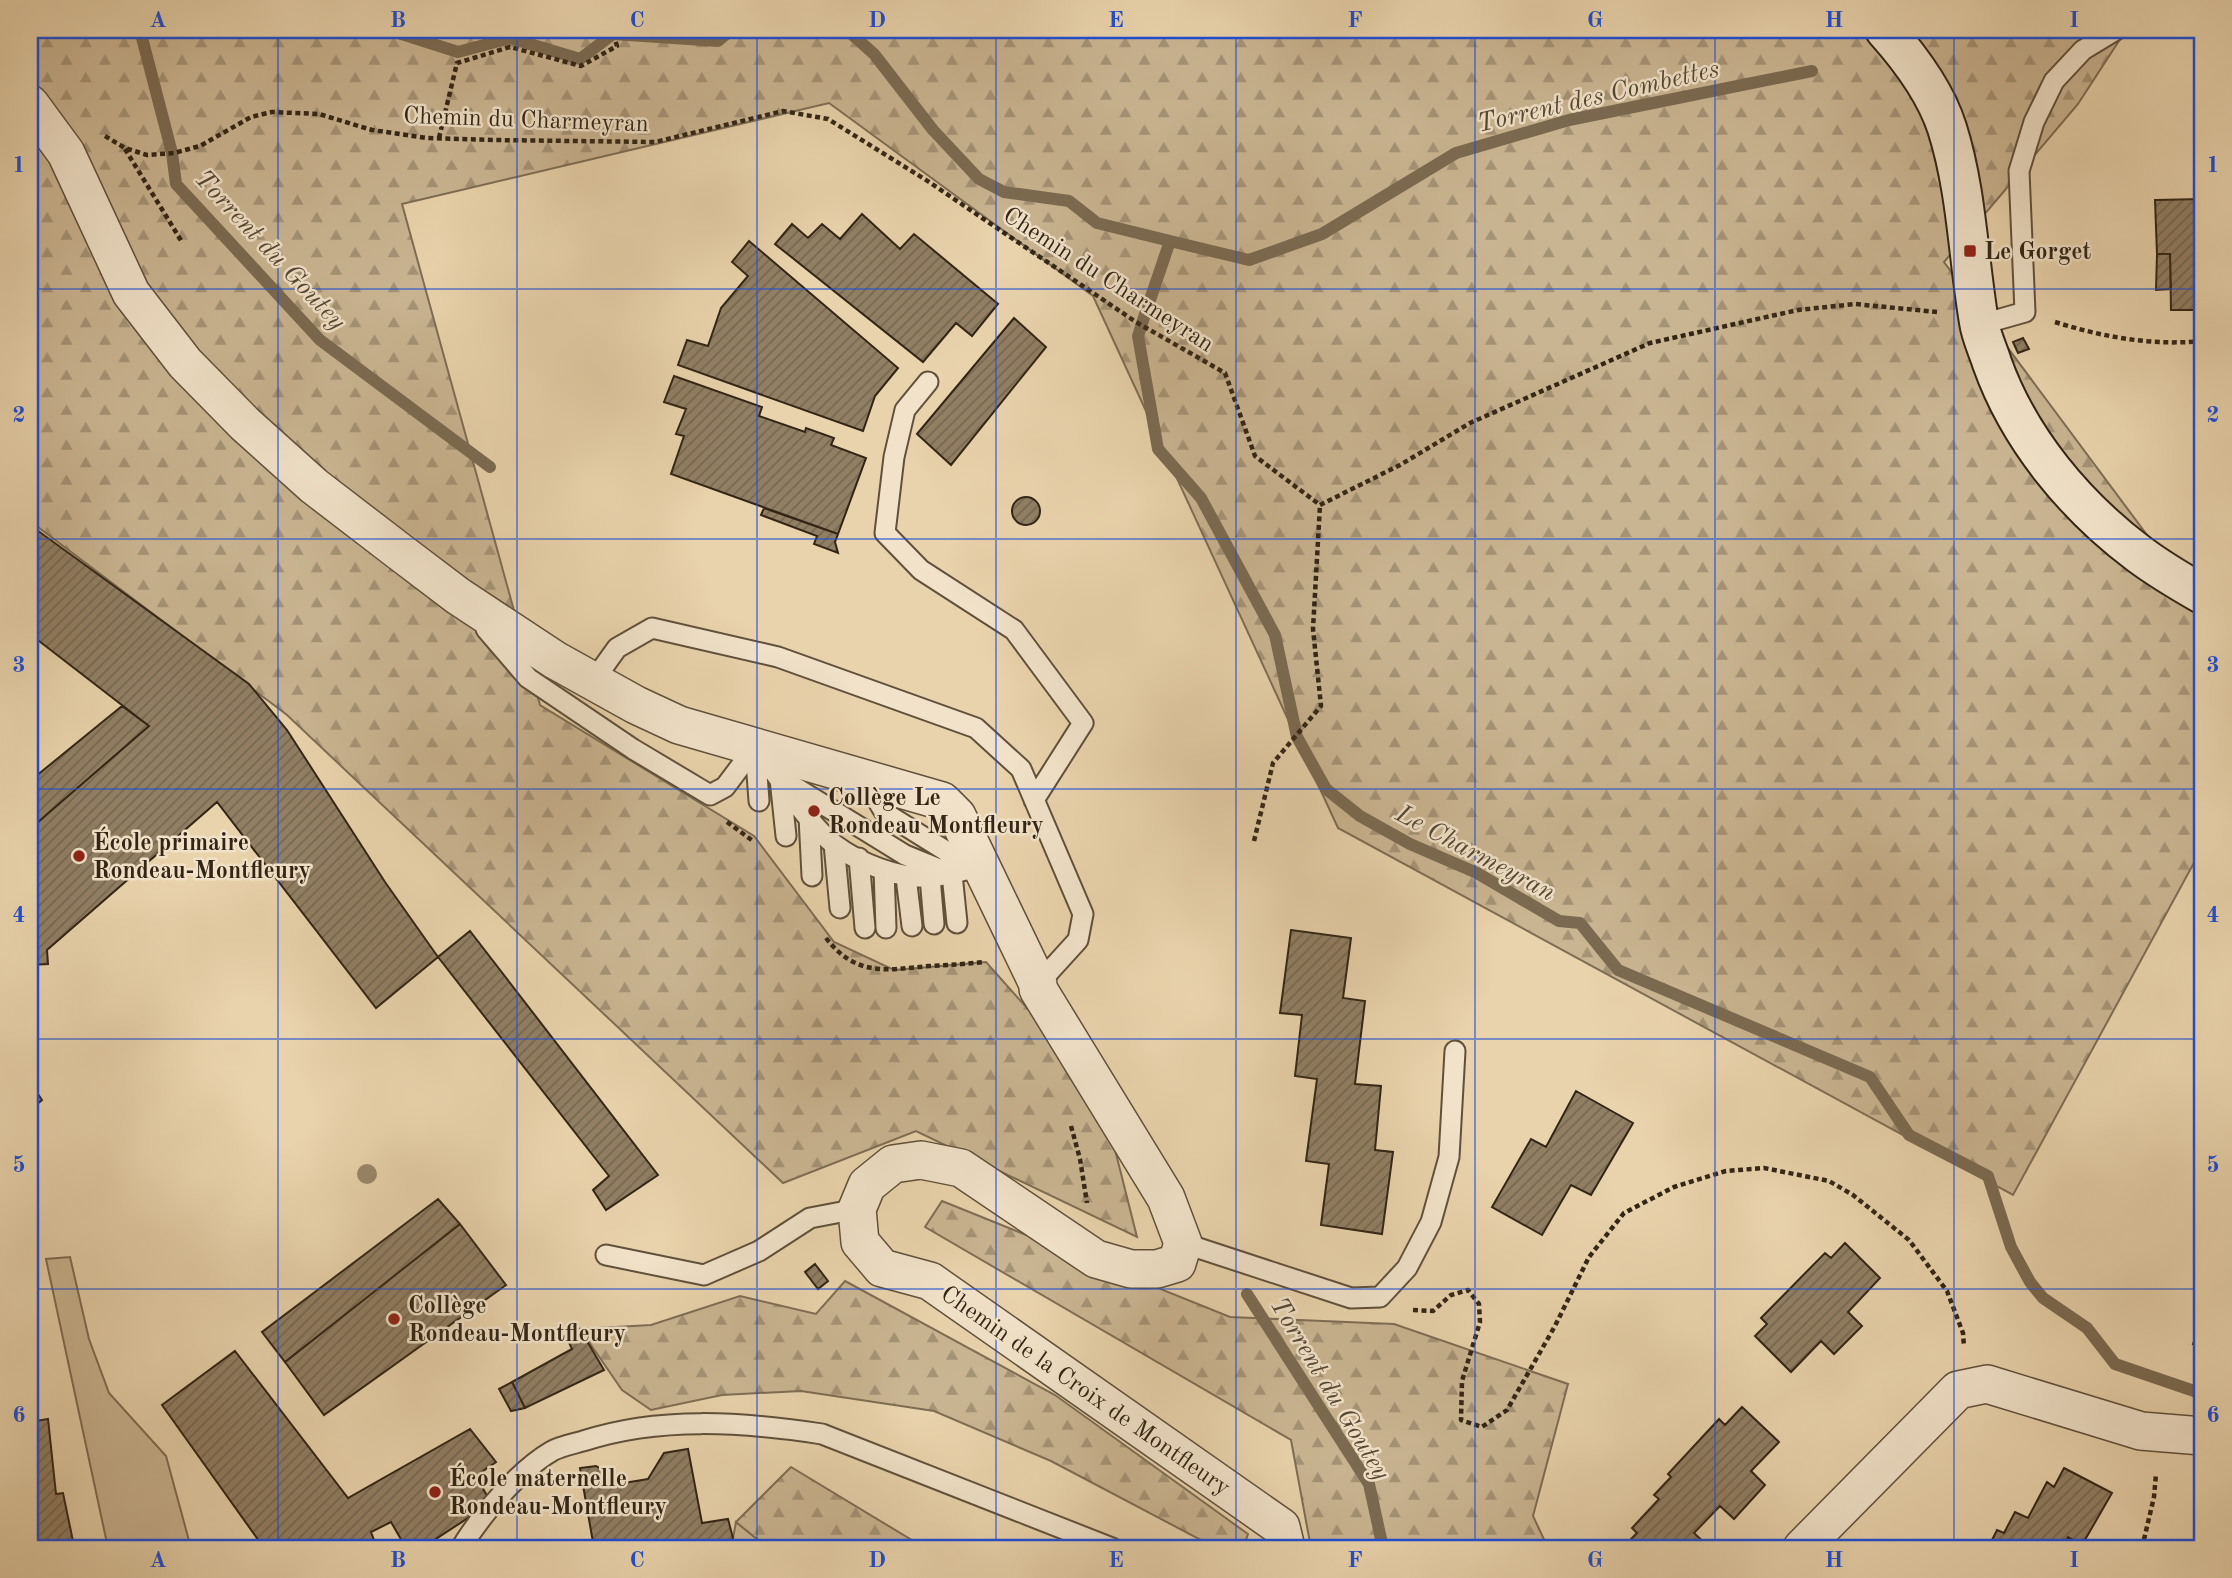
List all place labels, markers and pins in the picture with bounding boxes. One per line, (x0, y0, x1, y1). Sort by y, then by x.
place label: Le Gorget (1984, 241, 2092, 265)
marker: Le Gorget (1962, 243, 1978, 259)
place label: Collège Le Rondeau Montfleury (828, 787, 1044, 839)
marker: Collège Le Rondeau Montfleury (806, 803, 822, 819)
place label: École primaire Rondeau-Montfleury (93, 826, 311, 884)
marker: École primaire Rondeau-Montfleury (71, 848, 87, 864)
place label: Collège Rondeau-Montfleury (408, 1295, 626, 1347)
marker: Collège Rondeau-Montfleury (386, 1311, 402, 1327)
place label: École maternelle Rondeau-Montfleury (449, 1462, 667, 1520)
marker: École maternelle Rondeau-Montfleury (427, 1484, 443, 1500)

